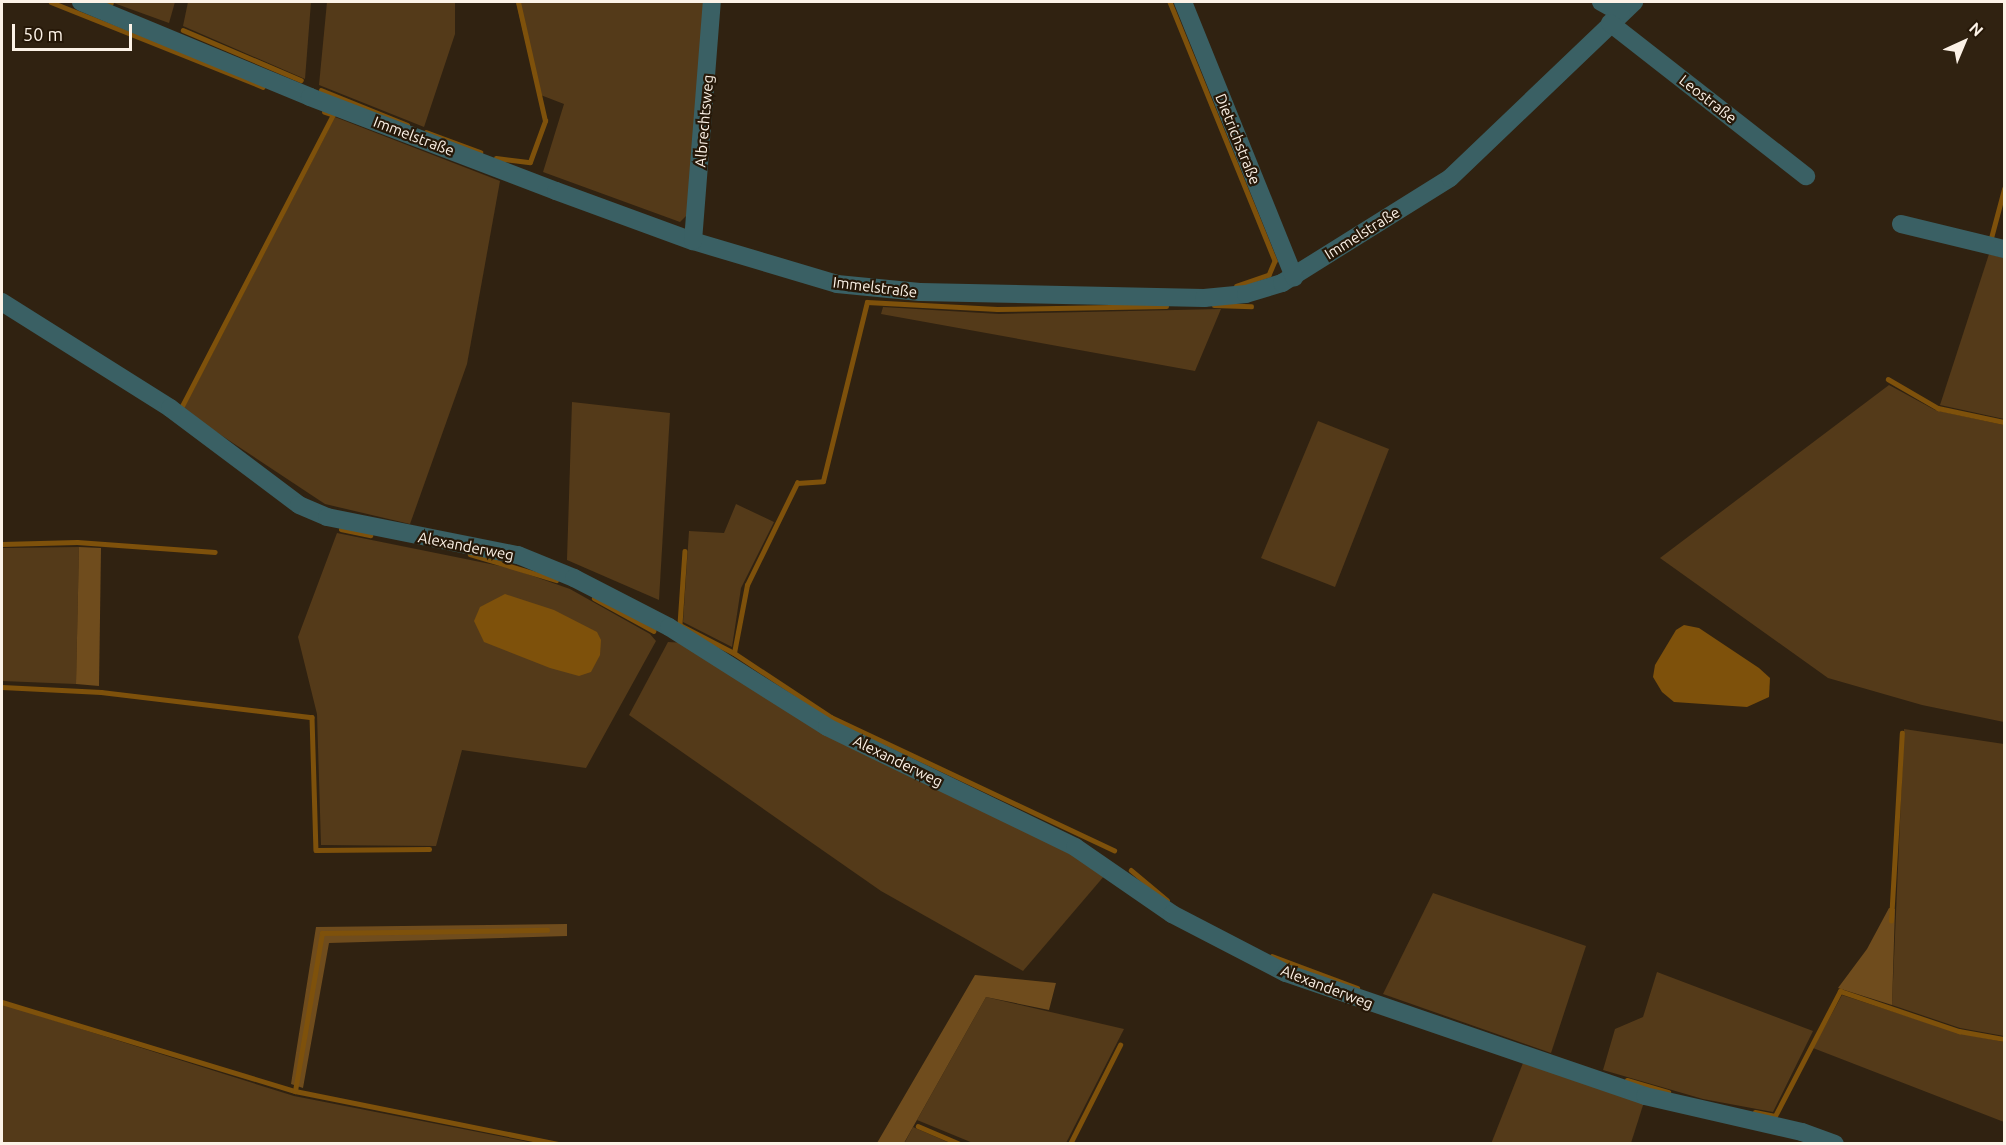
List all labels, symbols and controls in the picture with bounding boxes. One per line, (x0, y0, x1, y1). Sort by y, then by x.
scale bar (15, 12, 135, 50)
north arrow (1934, 12, 1994, 72)
text: N (1966, 18, 1987, 40)
text: 50 m (23, 24, 63, 44)
street label: Leostraße (1676, 71, 1740, 127)
street label: Albrechtsweg (691, 74, 717, 168)
street label: Dietrichstraße (1212, 91, 1264, 187)
street label: Immelstraße (371, 112, 457, 160)
street label: Immelstraße (1321, 203, 1403, 263)
street label: Immelstraße (832, 273, 918, 301)
street label: Alexanderweg (417, 528, 515, 564)
street label: Alexanderweg (850, 732, 946, 790)
street label: Alexanderweg (1278, 961, 1376, 1013)

